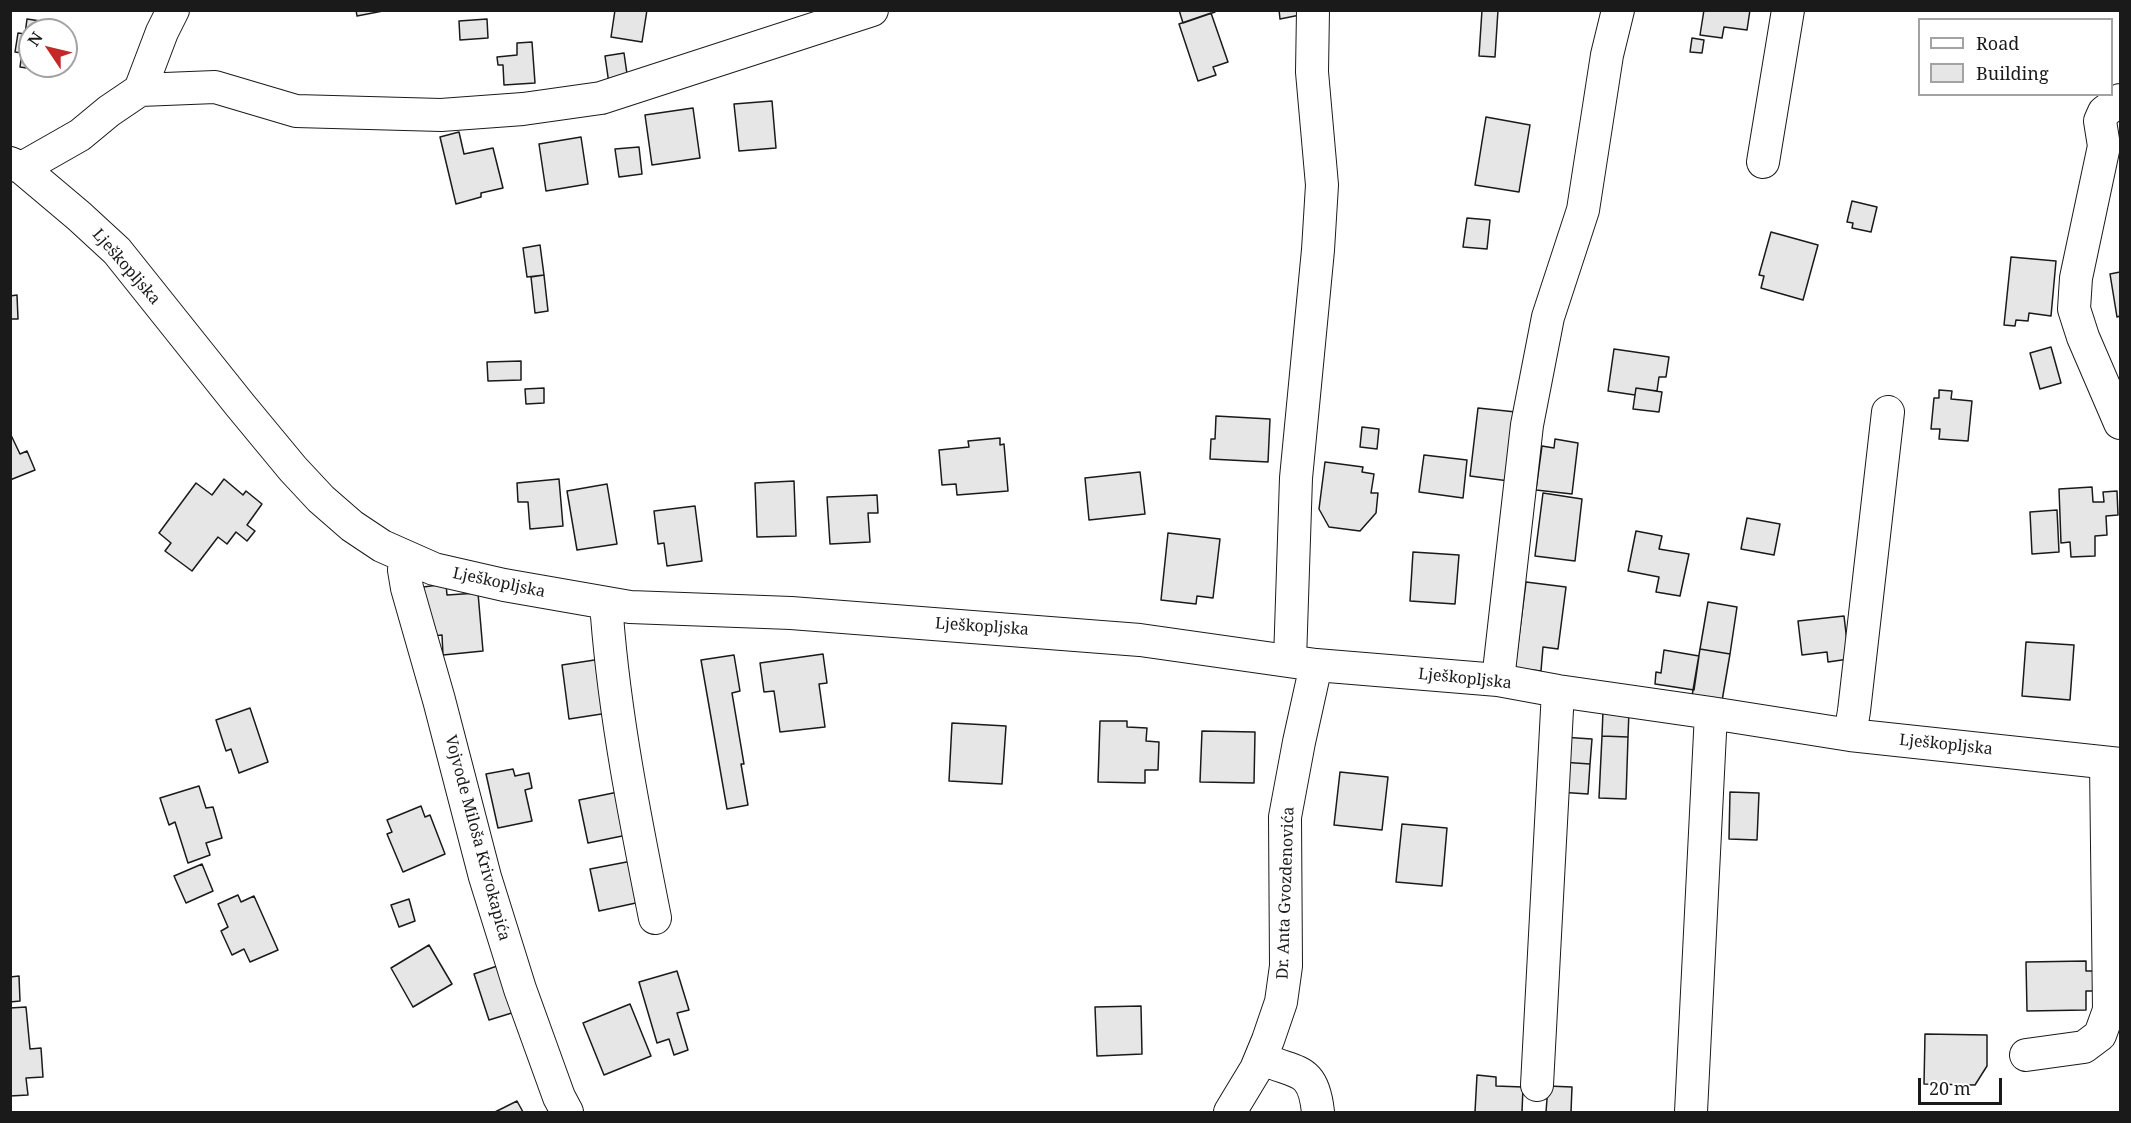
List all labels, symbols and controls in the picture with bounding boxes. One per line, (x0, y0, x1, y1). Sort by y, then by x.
north arrow (18, 18, 78, 78)
legend (1918, 18, 2113, 96)
text: N (22, 27, 48, 50)
text: Road (1976, 31, 2019, 55)
text: Building (1976, 61, 2049, 85)
street label: Lješkopljska (88, 225, 164, 309)
street label: Lješkopljska (451, 564, 547, 602)
street label: Lješkopljska (934, 614, 1030, 640)
street label: Lješkopljska (1417, 665, 1513, 693)
street label: Lješkopljska (1898, 731, 1994, 759)
street label: Vojvode Miloša Krivokapića (440, 733, 514, 943)
street label: Dr. Anta Gvozdenovića (1273, 806, 1299, 980)
scale bar (1921, 1066, 2005, 1104)
text: 20 m (1929, 1076, 1971, 1100)

